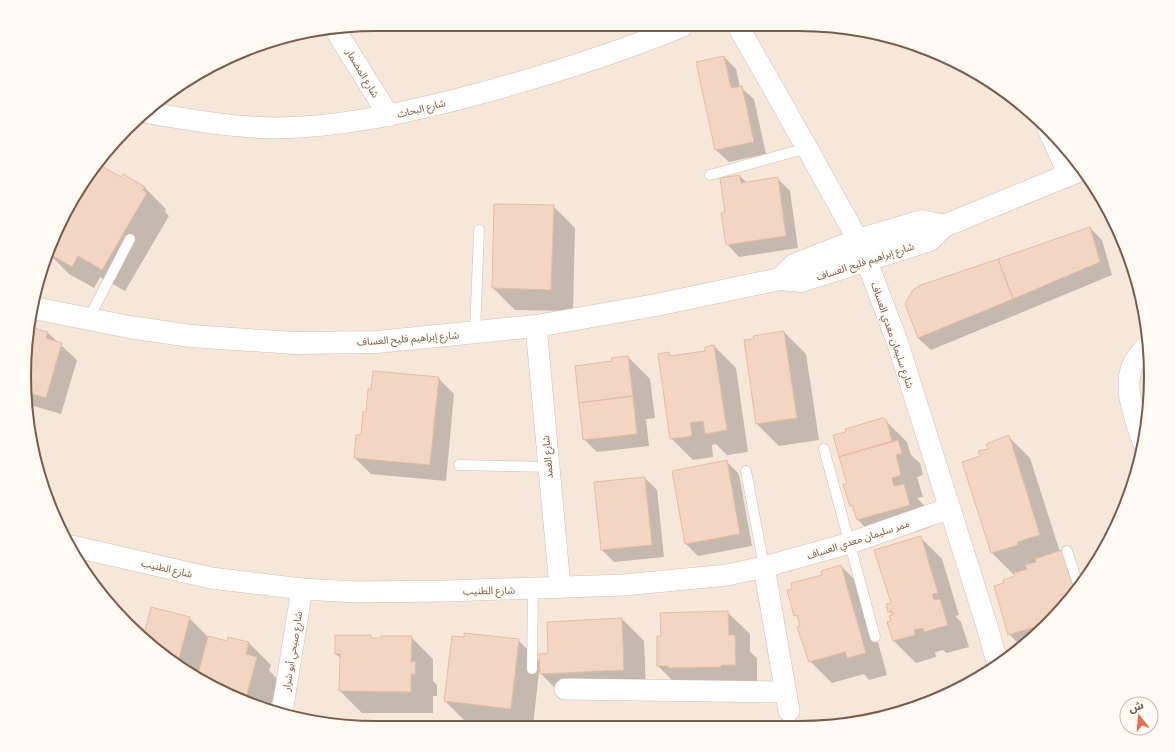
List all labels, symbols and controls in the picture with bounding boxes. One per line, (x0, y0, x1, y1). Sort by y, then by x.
street label: شارع المضمار (342, 46, 382, 101)
street label: شارع البحاث (396, 96, 447, 122)
street label: شارع إبراهيم فليح العساف (815, 239, 916, 284)
street label: شارع سليمان معدي العساف (867, 280, 917, 391)
street label: شارع إبراهيم فليح العساف (357, 328, 460, 350)
street label: شارع الغمد (539, 435, 557, 479)
street label: ممر سليمان معدي العساف (805, 517, 912, 563)
street label: شارع الطنيب (140, 556, 194, 582)
street label: شارع الطنيب (463, 584, 515, 598)
street label: شارع صبحي أبو شرار (280, 610, 307, 693)
north arrow (1119, 696, 1159, 736)
text: ش (1127, 698, 1145, 715)

